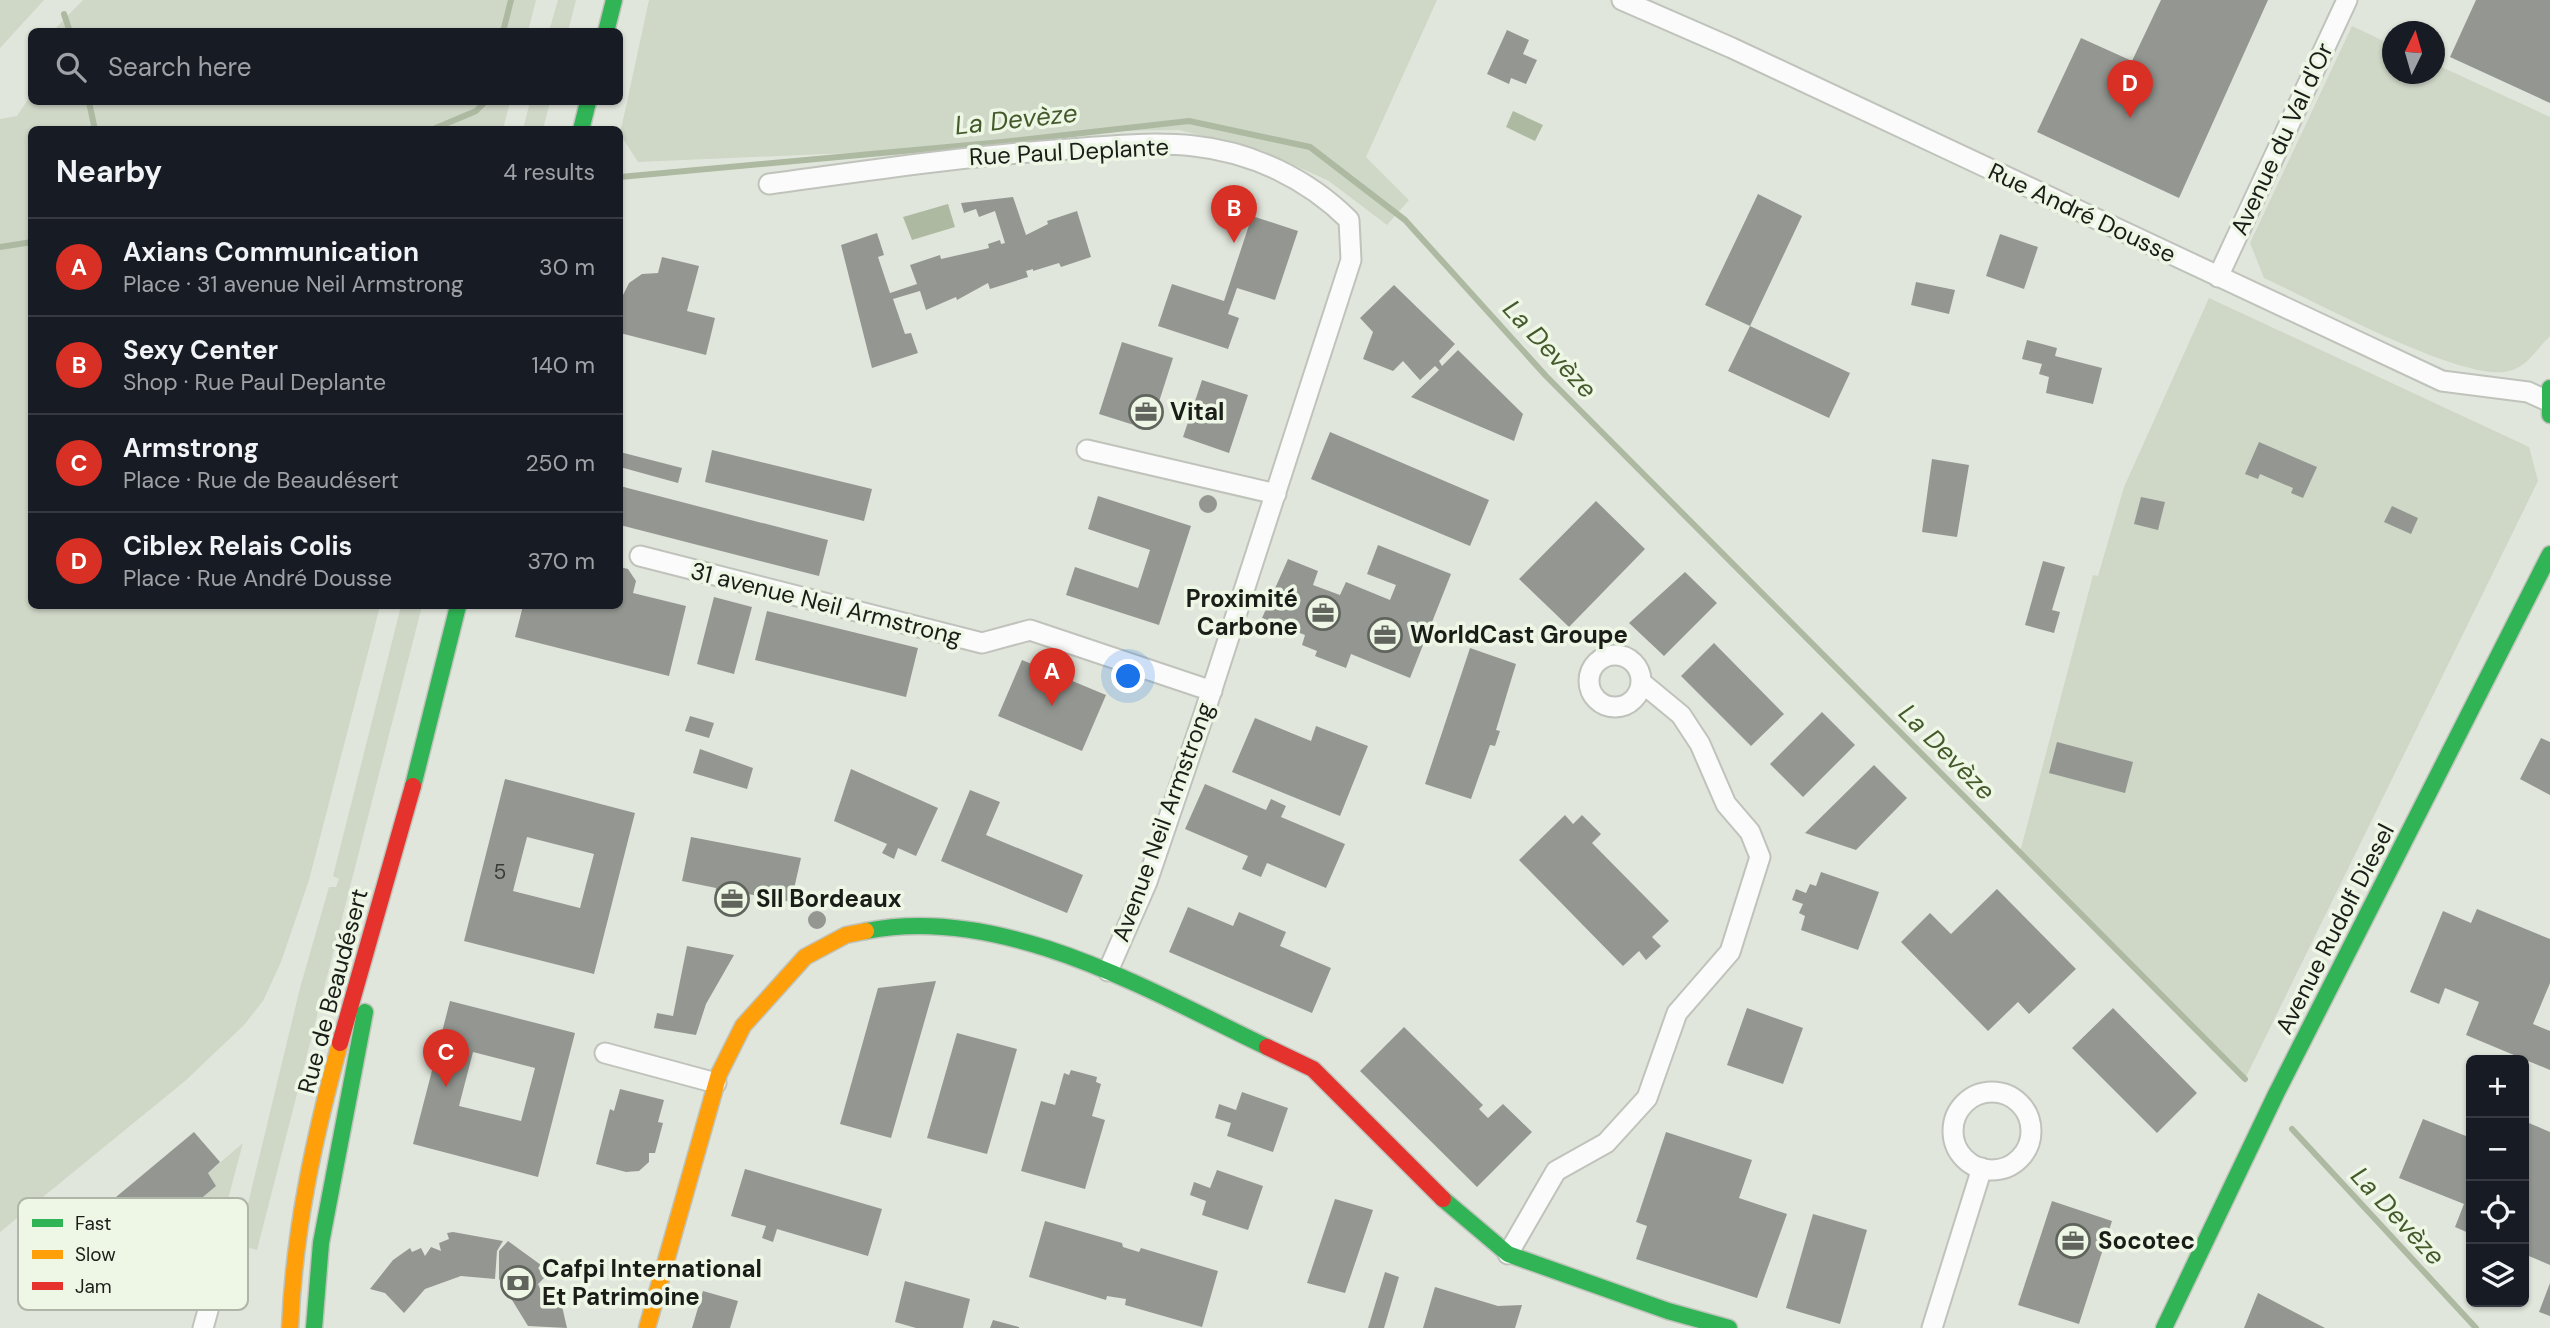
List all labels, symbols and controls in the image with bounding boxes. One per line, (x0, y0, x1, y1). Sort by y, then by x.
north arrow (2382, 21, 2445, 84)
search box (28, 28, 623, 105)
street label: Avenue du Val d'Or (2223, 37, 2340, 240)
icon: search (52, 48, 90, 86)
text: Search here (108, 50, 251, 84)
pin: D (2107, 60, 2153, 118)
water label: La Devèze (953, 96, 1079, 142)
street label: Rue Paul Deplante (968, 131, 1170, 172)
text: Nearby (56, 152, 162, 191)
street label: Rue André Dousse (1983, 156, 2181, 270)
text: 4 results (503, 157, 595, 187)
pin: B (1211, 185, 1257, 243)
text: Axians Communication (123, 235, 419, 269)
text: A (71, 252, 87, 282)
text: 30 m (539, 252, 595, 282)
text: Place · 31 avenue Neil Armstrong (123, 269, 464, 299)
water label: La Devèze (1496, 292, 1604, 406)
text: Sexy Center (123, 333, 278, 367)
text: B (72, 350, 86, 380)
text: 140 m (532, 350, 595, 380)
text: Shop · Rue Paul Deplante (123, 367, 386, 397)
office icon: Vital (1127, 393, 1165, 431)
place label: Vital (1170, 396, 1224, 427)
text: Armstrong (123, 431, 259, 465)
text: C (71, 448, 87, 478)
text: 250 m (525, 448, 595, 478)
text: Place · Rue de Beaudésert (123, 465, 399, 495)
text: Ciblex Relais Colis (123, 529, 352, 563)
text: D (71, 546, 87, 576)
text: 370 m (527, 546, 595, 576)
street label: 31 avenue Neil Armstrong (687, 555, 965, 652)
text: Place · Rue André Dousse (123, 563, 392, 593)
place label: Proximité Carbone (1186, 583, 1298, 642)
office icon: Proximité Carbone (1304, 594, 1342, 632)
office icon: WorldCast Groupe (1366, 616, 1404, 654)
place label: WorldCast Groupe (1410, 619, 1628, 650)
pin: A (1029, 648, 1075, 706)
your location (1111, 659, 1145, 693)
water label: La Devèze (1891, 696, 2003, 808)
street label: Avenue Neil Armstrong (1105, 698, 1220, 946)
street label: Avenue Rudolf Diesel (2268, 818, 2401, 1039)
house number: 5 (494, 858, 506, 886)
office icon: SII Bordeaux (713, 880, 751, 918)
place label: SII Bordeaux (756, 883, 902, 914)
street label: Rue de Beaudésert (290, 885, 375, 1097)
pin: C (423, 1029, 469, 1087)
map controls (2466, 1055, 2529, 1307)
button: + (2466, 1055, 2529, 1118)
button: − (2466, 1118, 2529, 1181)
water label: La Devèze (2344, 1159, 2452, 1273)
button: locate (2466, 1181, 2529, 1244)
legend (18, 1198, 248, 1310)
text: Fast (75, 1211, 111, 1236)
office icon: Socotec (2054, 1222, 2092, 1260)
place label: Socotec (2098, 1225, 2195, 1256)
text: Slow (75, 1242, 116, 1267)
button: layers (2466, 1244, 2529, 1307)
place label: Cafpi International Et Patrimoine (542, 1253, 762, 1312)
bank icon: Cafpi International Et Patrimoine (499, 1264, 537, 1302)
text: Jam (75, 1274, 112, 1299)

